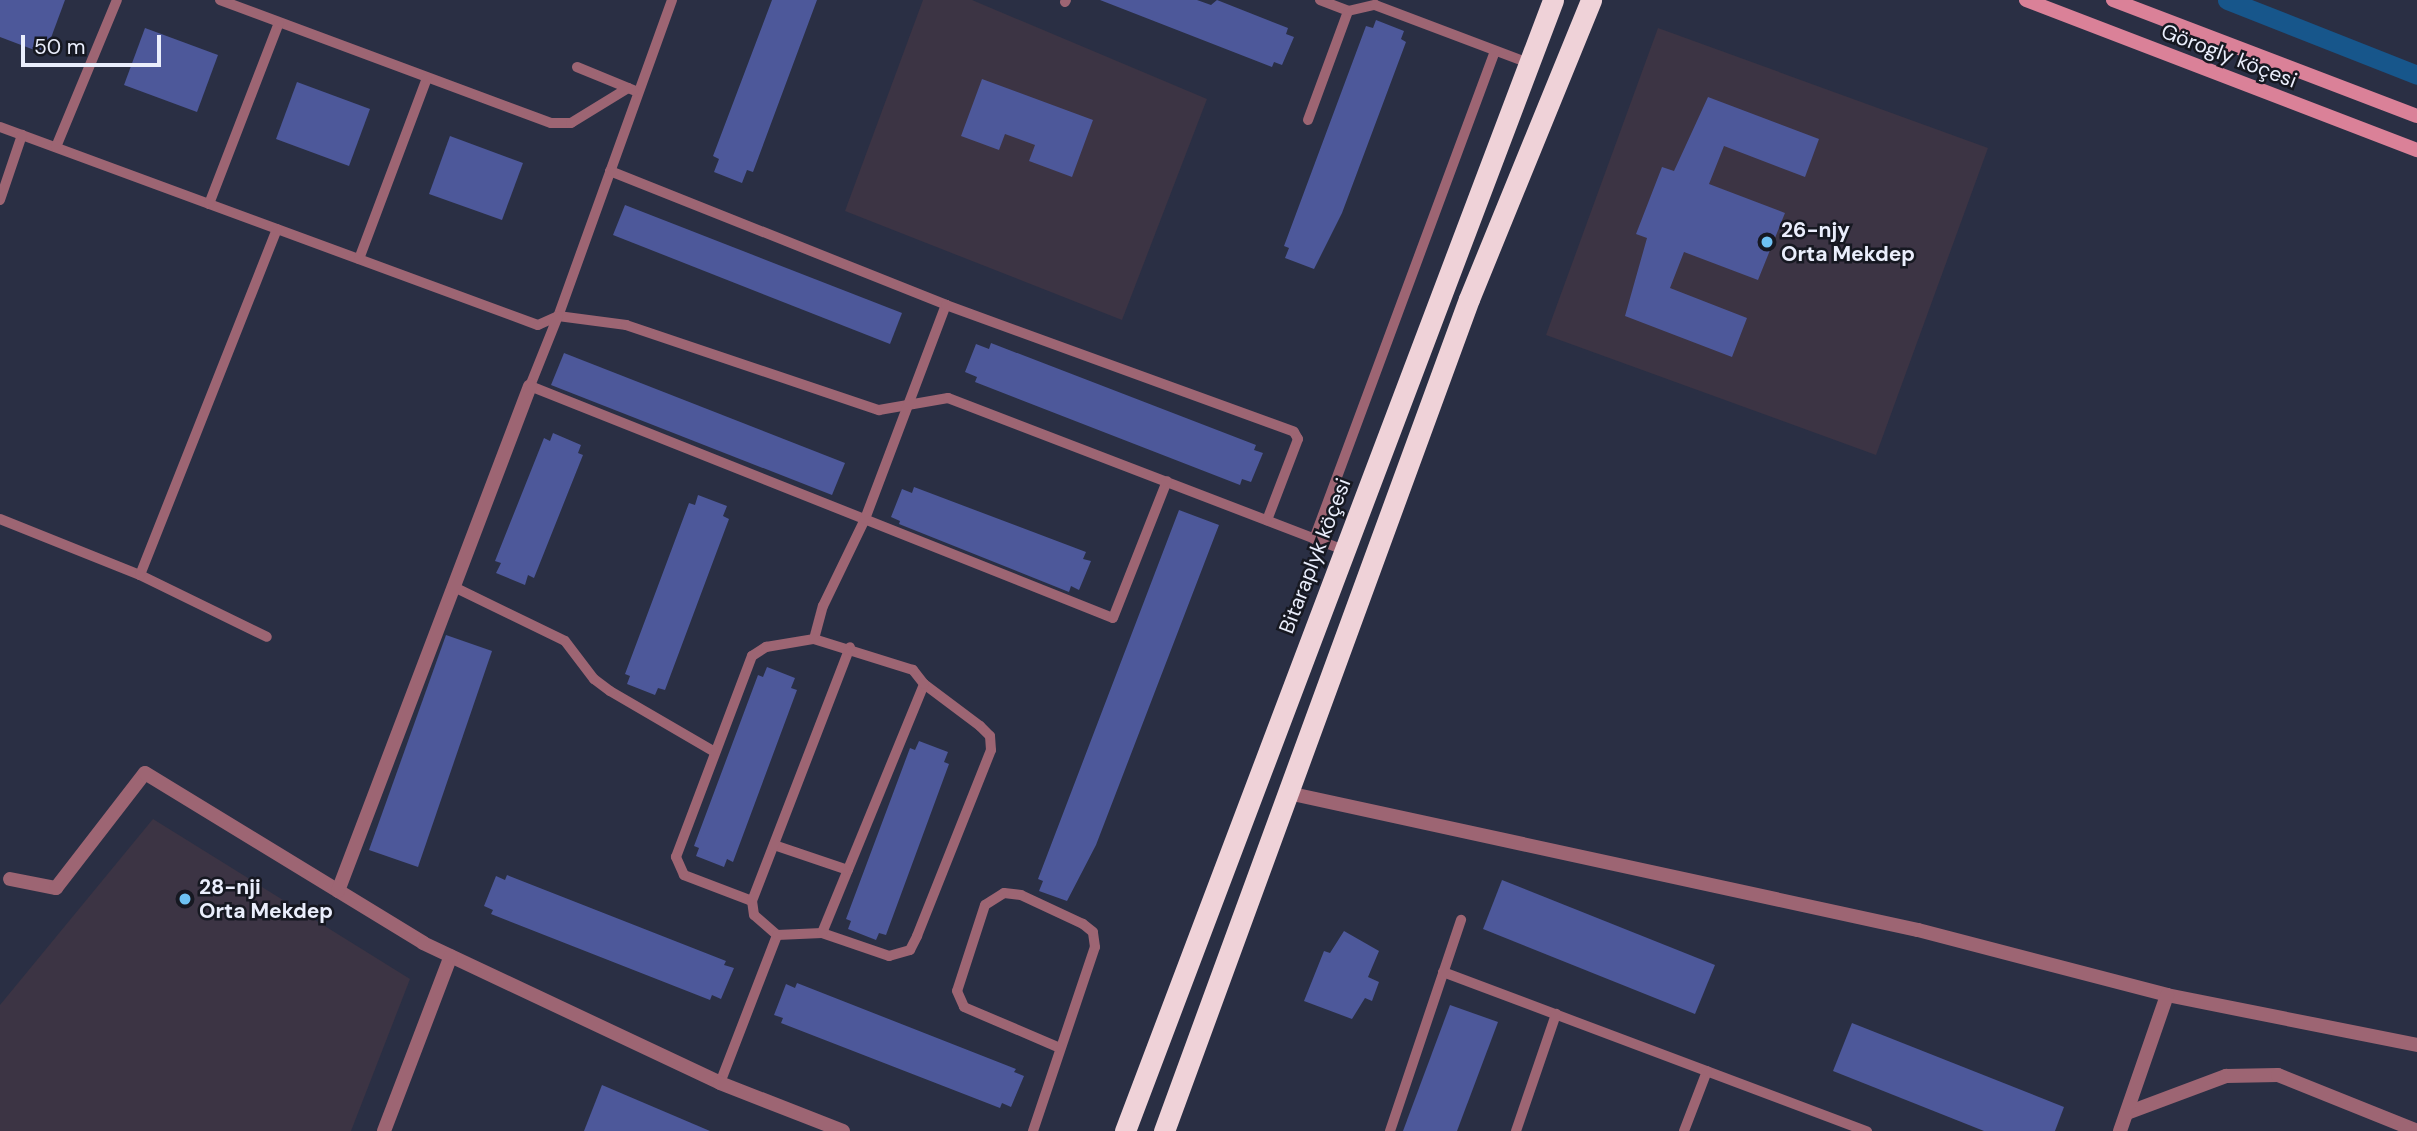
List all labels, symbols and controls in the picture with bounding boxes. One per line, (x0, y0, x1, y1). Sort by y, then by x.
street label: Görogly köçesi (2158, 19, 2300, 93)
scale bar (24, 21, 164, 65)
text: 50 m (34, 33, 85, 61)
place label: 26-njy Orta Mekdep (1781, 217, 1915, 267)
marker: 26-njy Orta Mekdep (1759, 234, 1775, 250)
street label: Bitaraplyk köçesi (1274, 475, 1356, 637)
place label: 28-nji Orta Mekdep (199, 874, 333, 924)
marker: 28-nji Orta Mekdep (177, 891, 193, 907)

